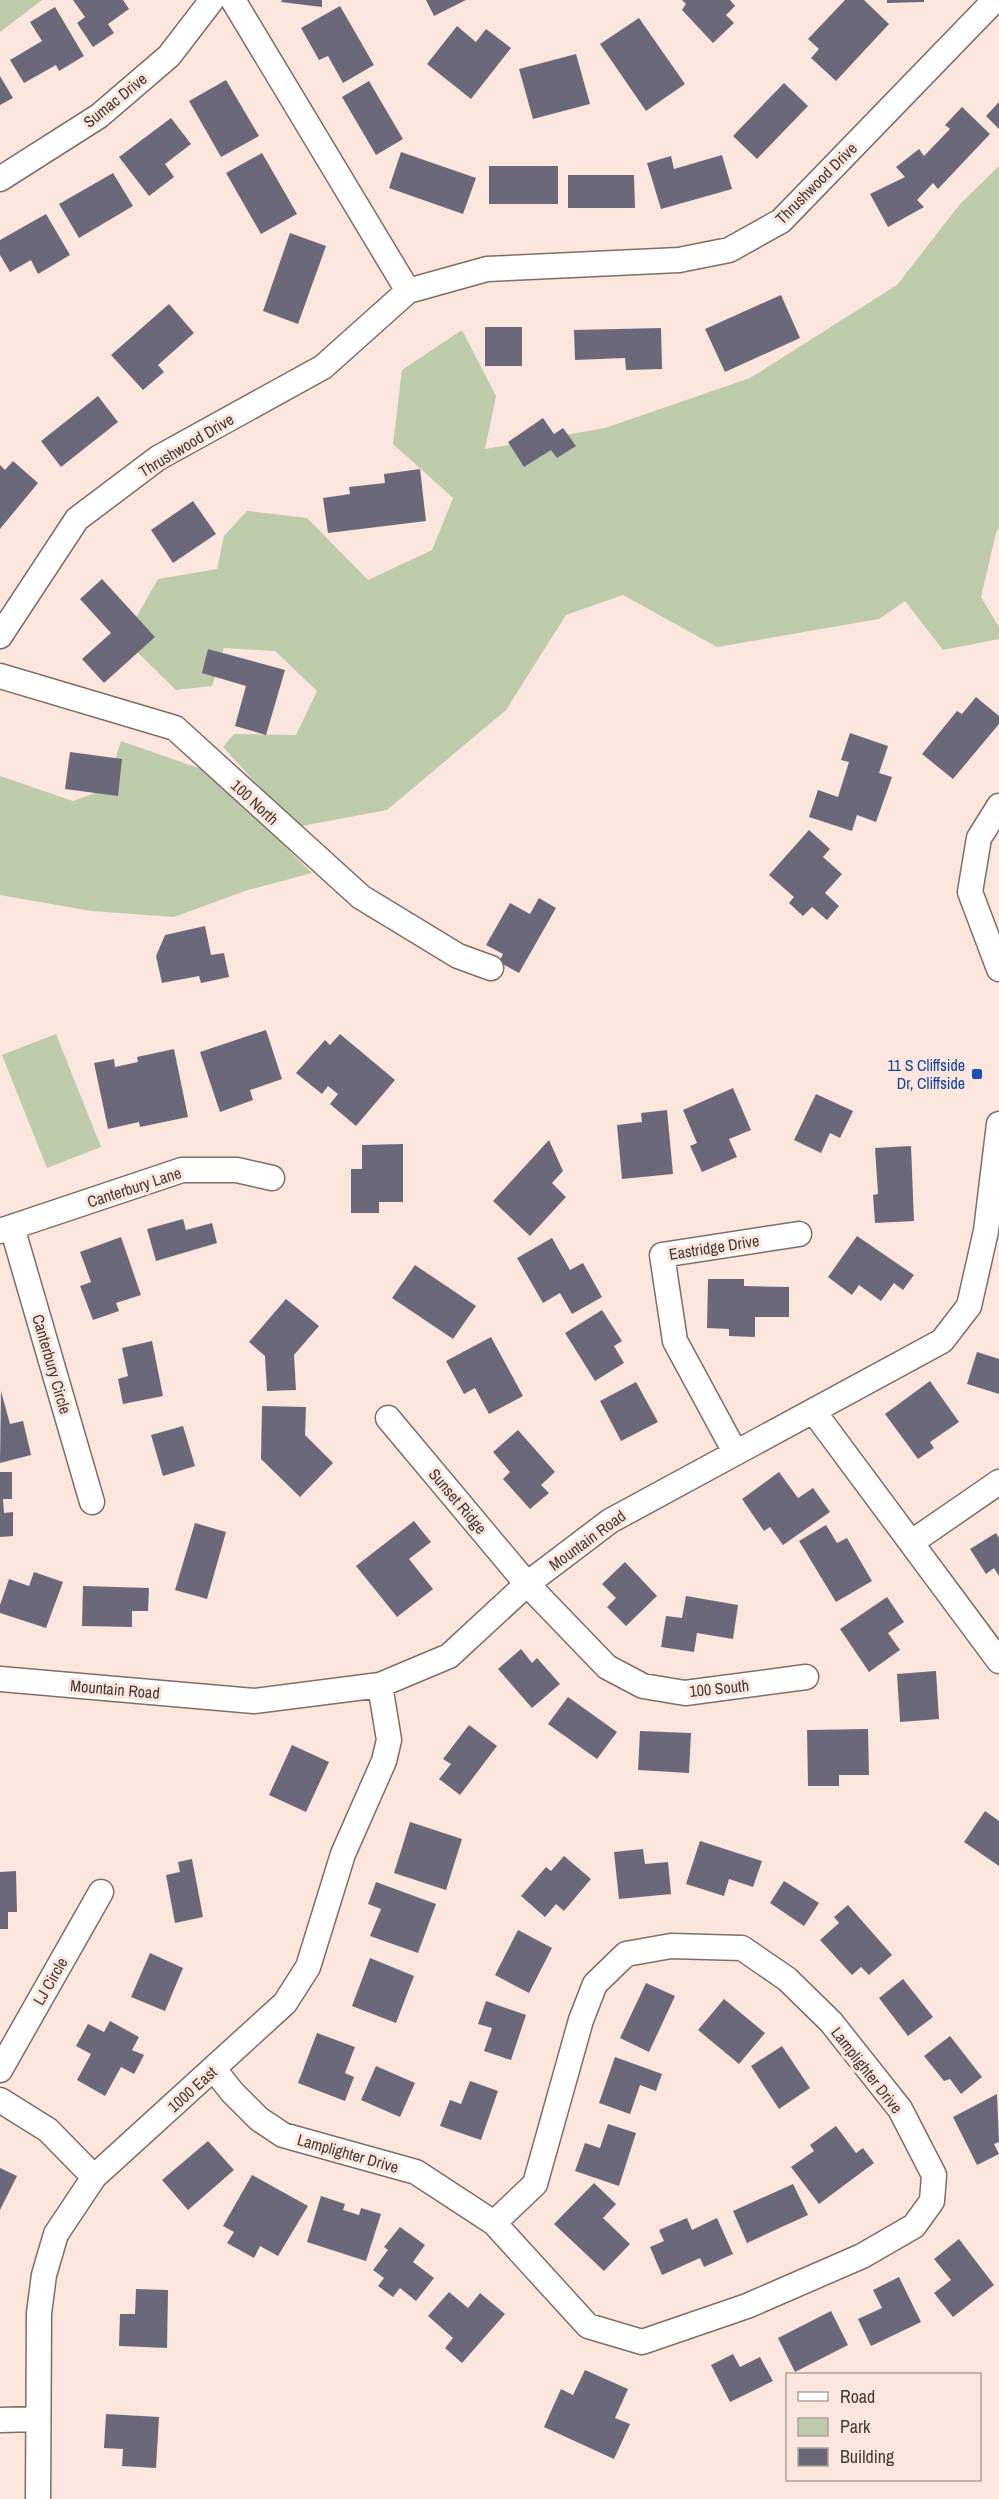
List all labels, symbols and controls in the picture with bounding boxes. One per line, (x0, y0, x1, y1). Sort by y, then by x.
street label: Sumac Drive (79, 68, 151, 132)
street label: Thrushwood Drive (770, 137, 862, 229)
street label: Thrushwood Drive (134, 408, 238, 482)
street label: 100 North (226, 774, 284, 830)
place label: 11 S Cliffside Dr, Cliffside (887, 1054, 965, 1094)
marker: 11 S Cliffside Dr, Cliffside (970, 1067, 984, 1081)
street label: Canterbury Lane (84, 1161, 184, 1213)
street label: Eastridge Drive (667, 1229, 761, 1265)
street label: Canterbury Circle (27, 1312, 77, 1416)
street label: Sunset Ridge (424, 1463, 492, 1539)
street label: Mountain Road (544, 1505, 630, 1575)
street label: Mountain Road (69, 1674, 161, 1704)
street label: 100 South (688, 1674, 750, 1702)
street label: LJ Circle (28, 1953, 72, 2009)
street label: Lamplighter Drive (826, 2022, 908, 2118)
street label: 1000 East (163, 2061, 222, 2117)
street label: Lamplighter Drive (295, 2128, 401, 2178)
legend (786, 2373, 981, 2481)
text: Road (840, 2384, 875, 2409)
text: Park (840, 2414, 871, 2439)
text: Building (840, 2444, 895, 2469)

